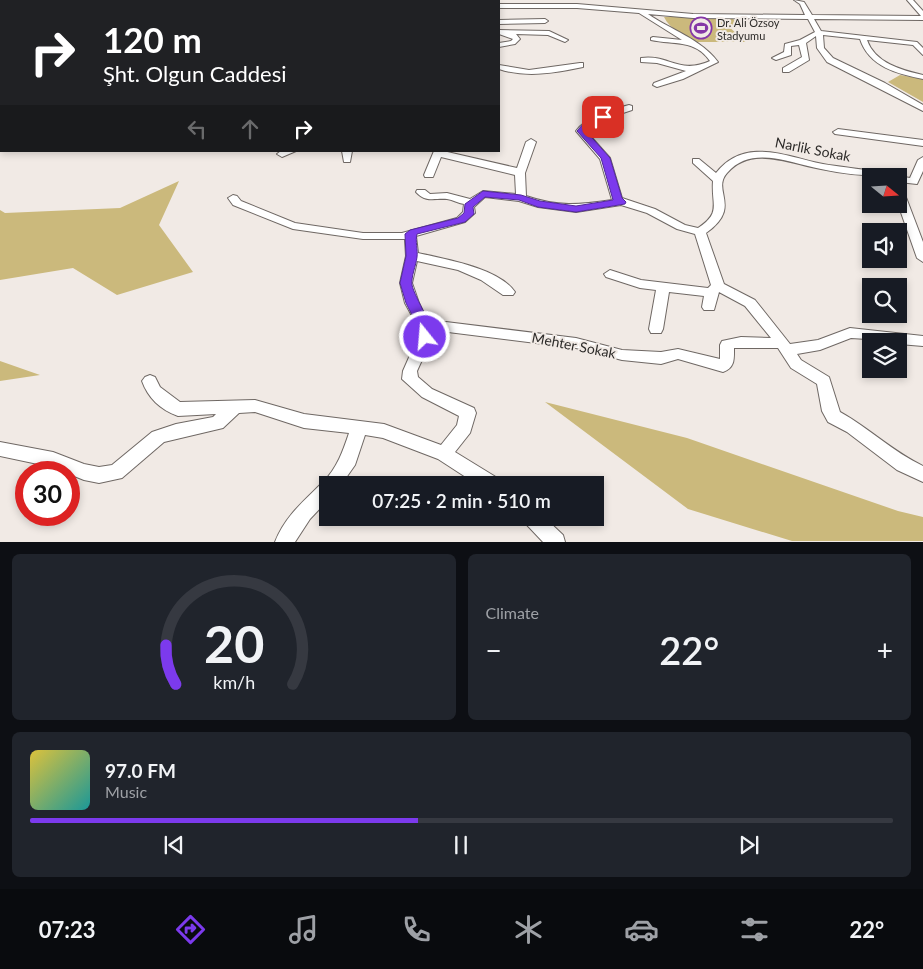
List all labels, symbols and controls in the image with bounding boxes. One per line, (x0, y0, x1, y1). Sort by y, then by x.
sports icon: Dr. Ali Özsoy Stadyumu (689, 16, 713, 40)
place label: Dr. Ali Özsoy Stadyumu (717, 16, 780, 42)
text: 120 m (103, 18, 202, 60)
icon: right (20, 20, 85, 85)
text: Şht. Olgun Caddesi (103, 60, 286, 87)
pin (582, 96, 624, 138)
icon: arrive (589, 103, 617, 131)
icon: left (183, 115, 211, 143)
icon: ahead (236, 115, 264, 143)
icon: right (289, 115, 317, 143)
street label: Narlik Sokak (774, 133, 853, 165)
north arrow (862, 168, 908, 212)
map controls (862, 168, 907, 378)
button: sound (862, 223, 907, 268)
button: search (862, 278, 907, 323)
position arrow (398, 310, 450, 362)
street label: Mehter Sokak (530, 329, 618, 362)
button: layers (862, 333, 907, 378)
speed limit sign: 30 (15, 461, 80, 526)
text: 07:25 · 2 min · 510 m (372, 489, 551, 512)
text: Climate (486, 603, 539, 622)
text: 20 (204, 612, 264, 674)
text: 22° (659, 627, 719, 673)
text: − (486, 633, 502, 667)
text: + (877, 633, 893, 667)
text: km/h (213, 671, 255, 693)
text: 97.0 FM (105, 759, 176, 782)
text: Music (105, 782, 147, 801)
icon: previous (160, 831, 188, 859)
icon: pause (447, 831, 475, 859)
icon: next (735, 831, 763, 859)
icon: directions (173, 912, 208, 947)
icon: music (286, 912, 321, 947)
icon: phone (399, 912, 434, 947)
icon: climate (511, 912, 546, 947)
icon: car (624, 912, 659, 947)
icon: filters (737, 912, 772, 947)
text: 07:23 (39, 916, 96, 943)
text: 22° (849, 916, 884, 943)

